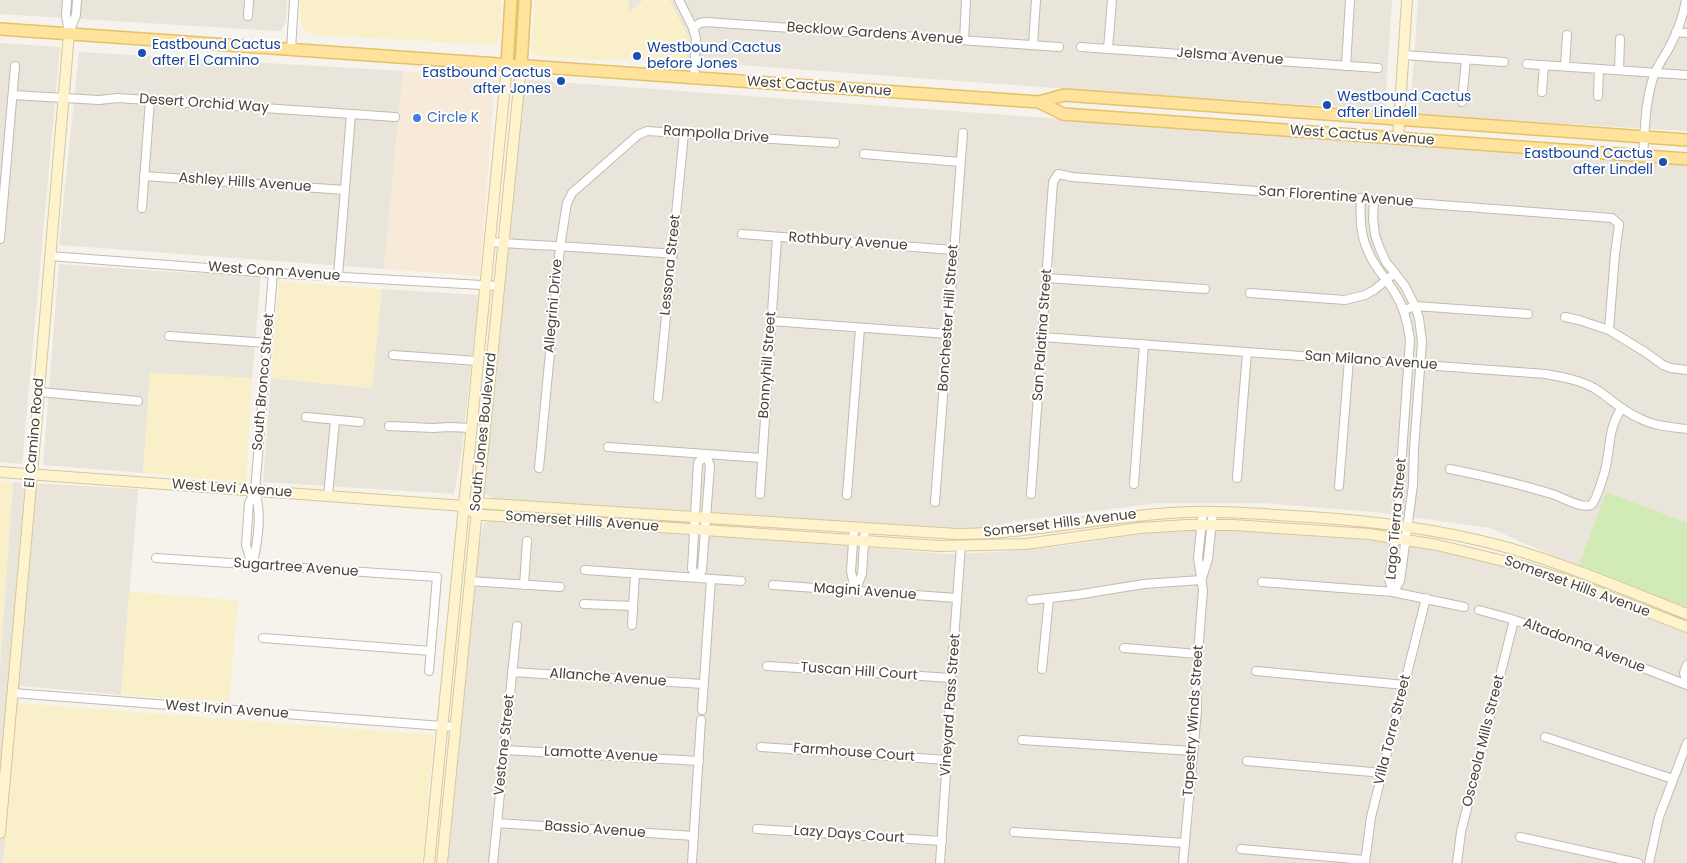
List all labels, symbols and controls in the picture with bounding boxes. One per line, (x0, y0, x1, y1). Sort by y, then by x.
street label: Becklow Gardens Avenue (786, 19, 964, 49)
place label: Eastbound Cactus after El Camino (152, 37, 281, 70)
place label: Westbound Cactus before Jones (647, 40, 781, 72)
street label: Jelsma Avenue (1176, 45, 1284, 69)
marker: Eastbound Cactus after El Camino (136, 47, 148, 59)
marker: Westbound Cactus before Jones (631, 50, 643, 62)
place label: Eastbound Cactus after Jones (422, 65, 551, 98)
street label: West Cactus Avenue (746, 74, 892, 100)
marker: Eastbound Cactus after Jones (555, 75, 567, 87)
place label: Westbound Cactus after Lindell (1337, 89, 1471, 121)
street label: Desert Orchid Way (139, 91, 269, 117)
marker: Westbound Cactus after Lindell (1321, 99, 1333, 111)
place label: Circle K (427, 110, 479, 126)
marker: Circle K (411, 112, 423, 124)
street label: Rampolla Drive (663, 123, 769, 147)
street label: West Cactus Avenue (1289, 123, 1435, 149)
place label: Eastbound Cactus after Lindell (1524, 146, 1653, 178)
marker: Eastbound Cactus after Lindell (1657, 156, 1669, 168)
street label: Ashley Hills Avenue (178, 170, 312, 196)
street label: San Florentine Avenue (1258, 183, 1414, 211)
street label: Lessona Street (657, 214, 685, 316)
street label: Rothbury Avenue (788, 229, 908, 255)
street label: Bonchester Hill Street (935, 244, 963, 392)
street label: Allegrini Drive (542, 258, 566, 354)
street label: West Conn Avenue (207, 259, 341, 285)
street label: San Palatina Street (1030, 268, 1056, 402)
street label: Bonnyhill Street (756, 311, 780, 419)
street label: South Bronco Street (250, 313, 278, 451)
street label: San Milano Avenue (1304, 348, 1438, 374)
street label: South Jones Boulevard (467, 352, 501, 512)
street label: El Camino Road (22, 377, 48, 489)
street label: Lago Tierra Street (1383, 457, 1411, 581)
street label: West Levi Avenue (171, 476, 293, 502)
street label: Somerset Hills Avenue (983, 506, 1137, 542)
street label: Somerset Hills Avenue (505, 508, 659, 536)
street label: Somerset Hills Avenue (1502, 553, 1652, 621)
street label: Sugartree Avenue (233, 555, 359, 581)
street label: Magini Avenue (813, 580, 917, 604)
street label: Altadonna Avenue (1521, 615, 1647, 677)
street label: Vineyard Pass Street (938, 633, 964, 777)
street label: Tapestry Winds Street (1180, 645, 1208, 797)
street label: Tuscan Hill Court (800, 660, 918, 684)
street label: Allanche Avenue (549, 666, 667, 690)
street label: Villa Torre Street (1371, 673, 1415, 787)
street label: Osceola Mills Street (1459, 673, 1509, 809)
street label: Vestone Street (491, 693, 519, 797)
street label: West Irvin Avenue (165, 697, 289, 723)
street label: Farmhouse Court (793, 740, 915, 766)
street label: Lamotte Avenue (544, 744, 658, 766)
street label: Bassio Avenue (544, 818, 646, 842)
street label: Lazy Days Court (793, 823, 905, 847)

